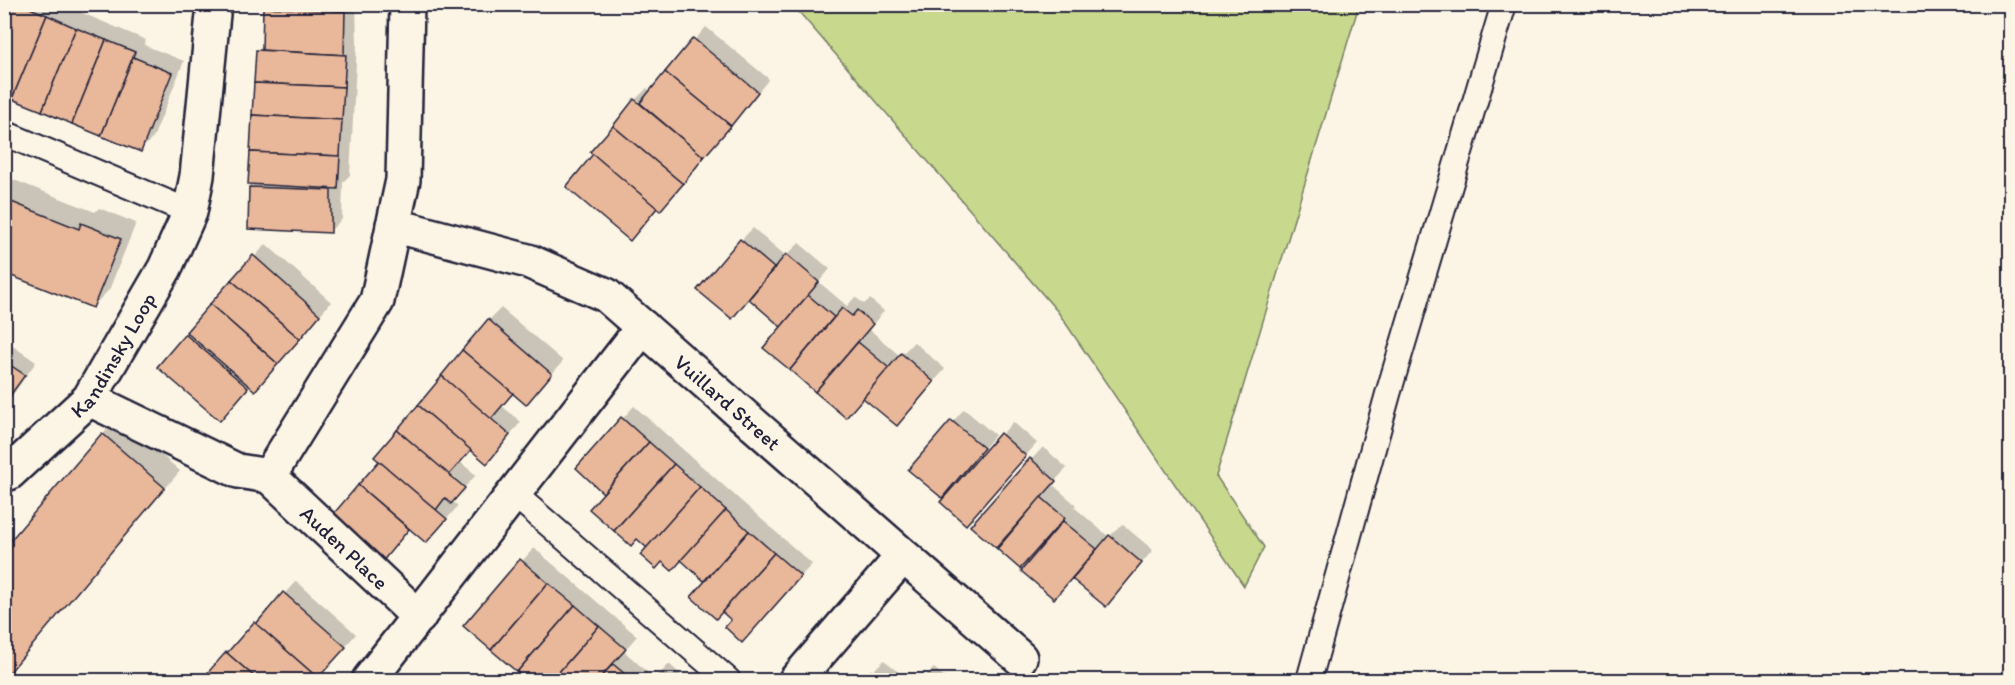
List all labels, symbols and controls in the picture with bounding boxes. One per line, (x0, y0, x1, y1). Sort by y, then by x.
street label: Kandinsky Loop (65, 288, 161, 423)
street label: Vuillard Street (670, 349, 786, 455)
street label: Auden Place (296, 500, 394, 594)

